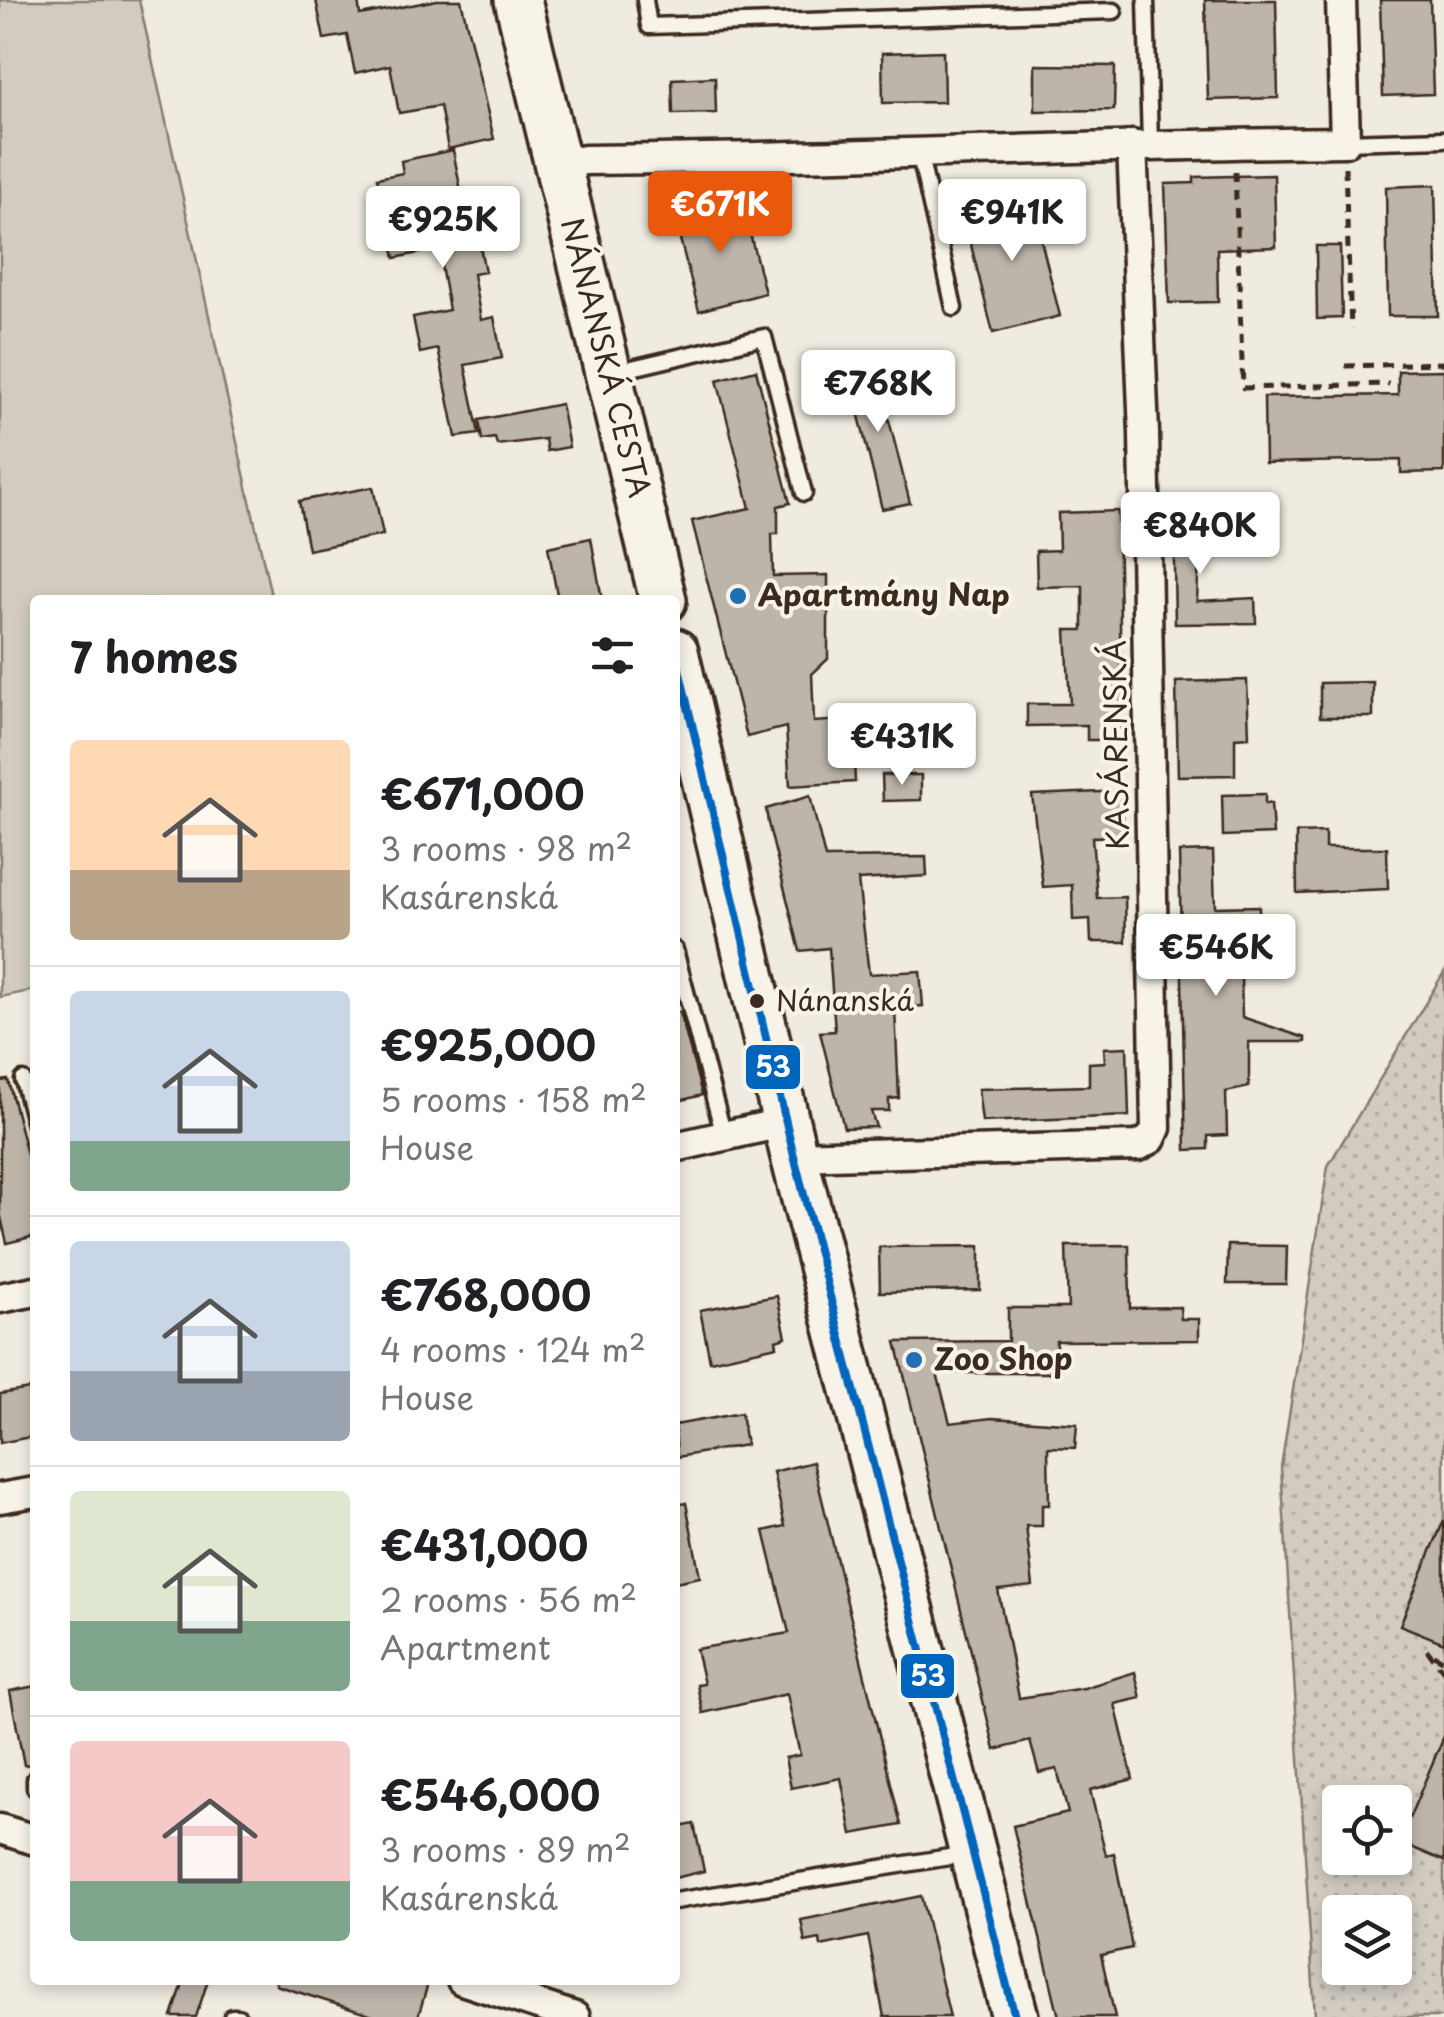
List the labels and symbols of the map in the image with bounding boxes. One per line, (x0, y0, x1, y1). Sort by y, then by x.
pin: €671K (650, 171, 790, 256)
pin: €941K (942, 179, 1082, 264)
pin: €925K (373, 186, 513, 271)
street label: NÁNANSKÁ CESTA (551, 213, 664, 502)
pin: €768K (808, 350, 948, 435)
pin: €840K (1130, 492, 1270, 577)
place label: Apartmány Nap (758, 571, 1010, 616)
marker: Apartmány Nap (727, 585, 749, 607)
street label: KASÁRENSKÁ (1090, 640, 1139, 850)
pin: €431K (832, 703, 972, 788)
pin: €546K (1146, 914, 1286, 999)
place label: Nánanská (776, 978, 915, 1021)
marker: Nánanská (747, 991, 767, 1011)
line badge: 53 (744, 1043, 802, 1091)
text: 53 (755, 1044, 791, 1087)
place label: Zoo Shop (934, 1335, 1073, 1380)
marker: Zoo Shop (903, 1349, 925, 1371)
line badge: 53 (899, 1652, 956, 1700)
text: 53 (910, 1653, 946, 1696)

